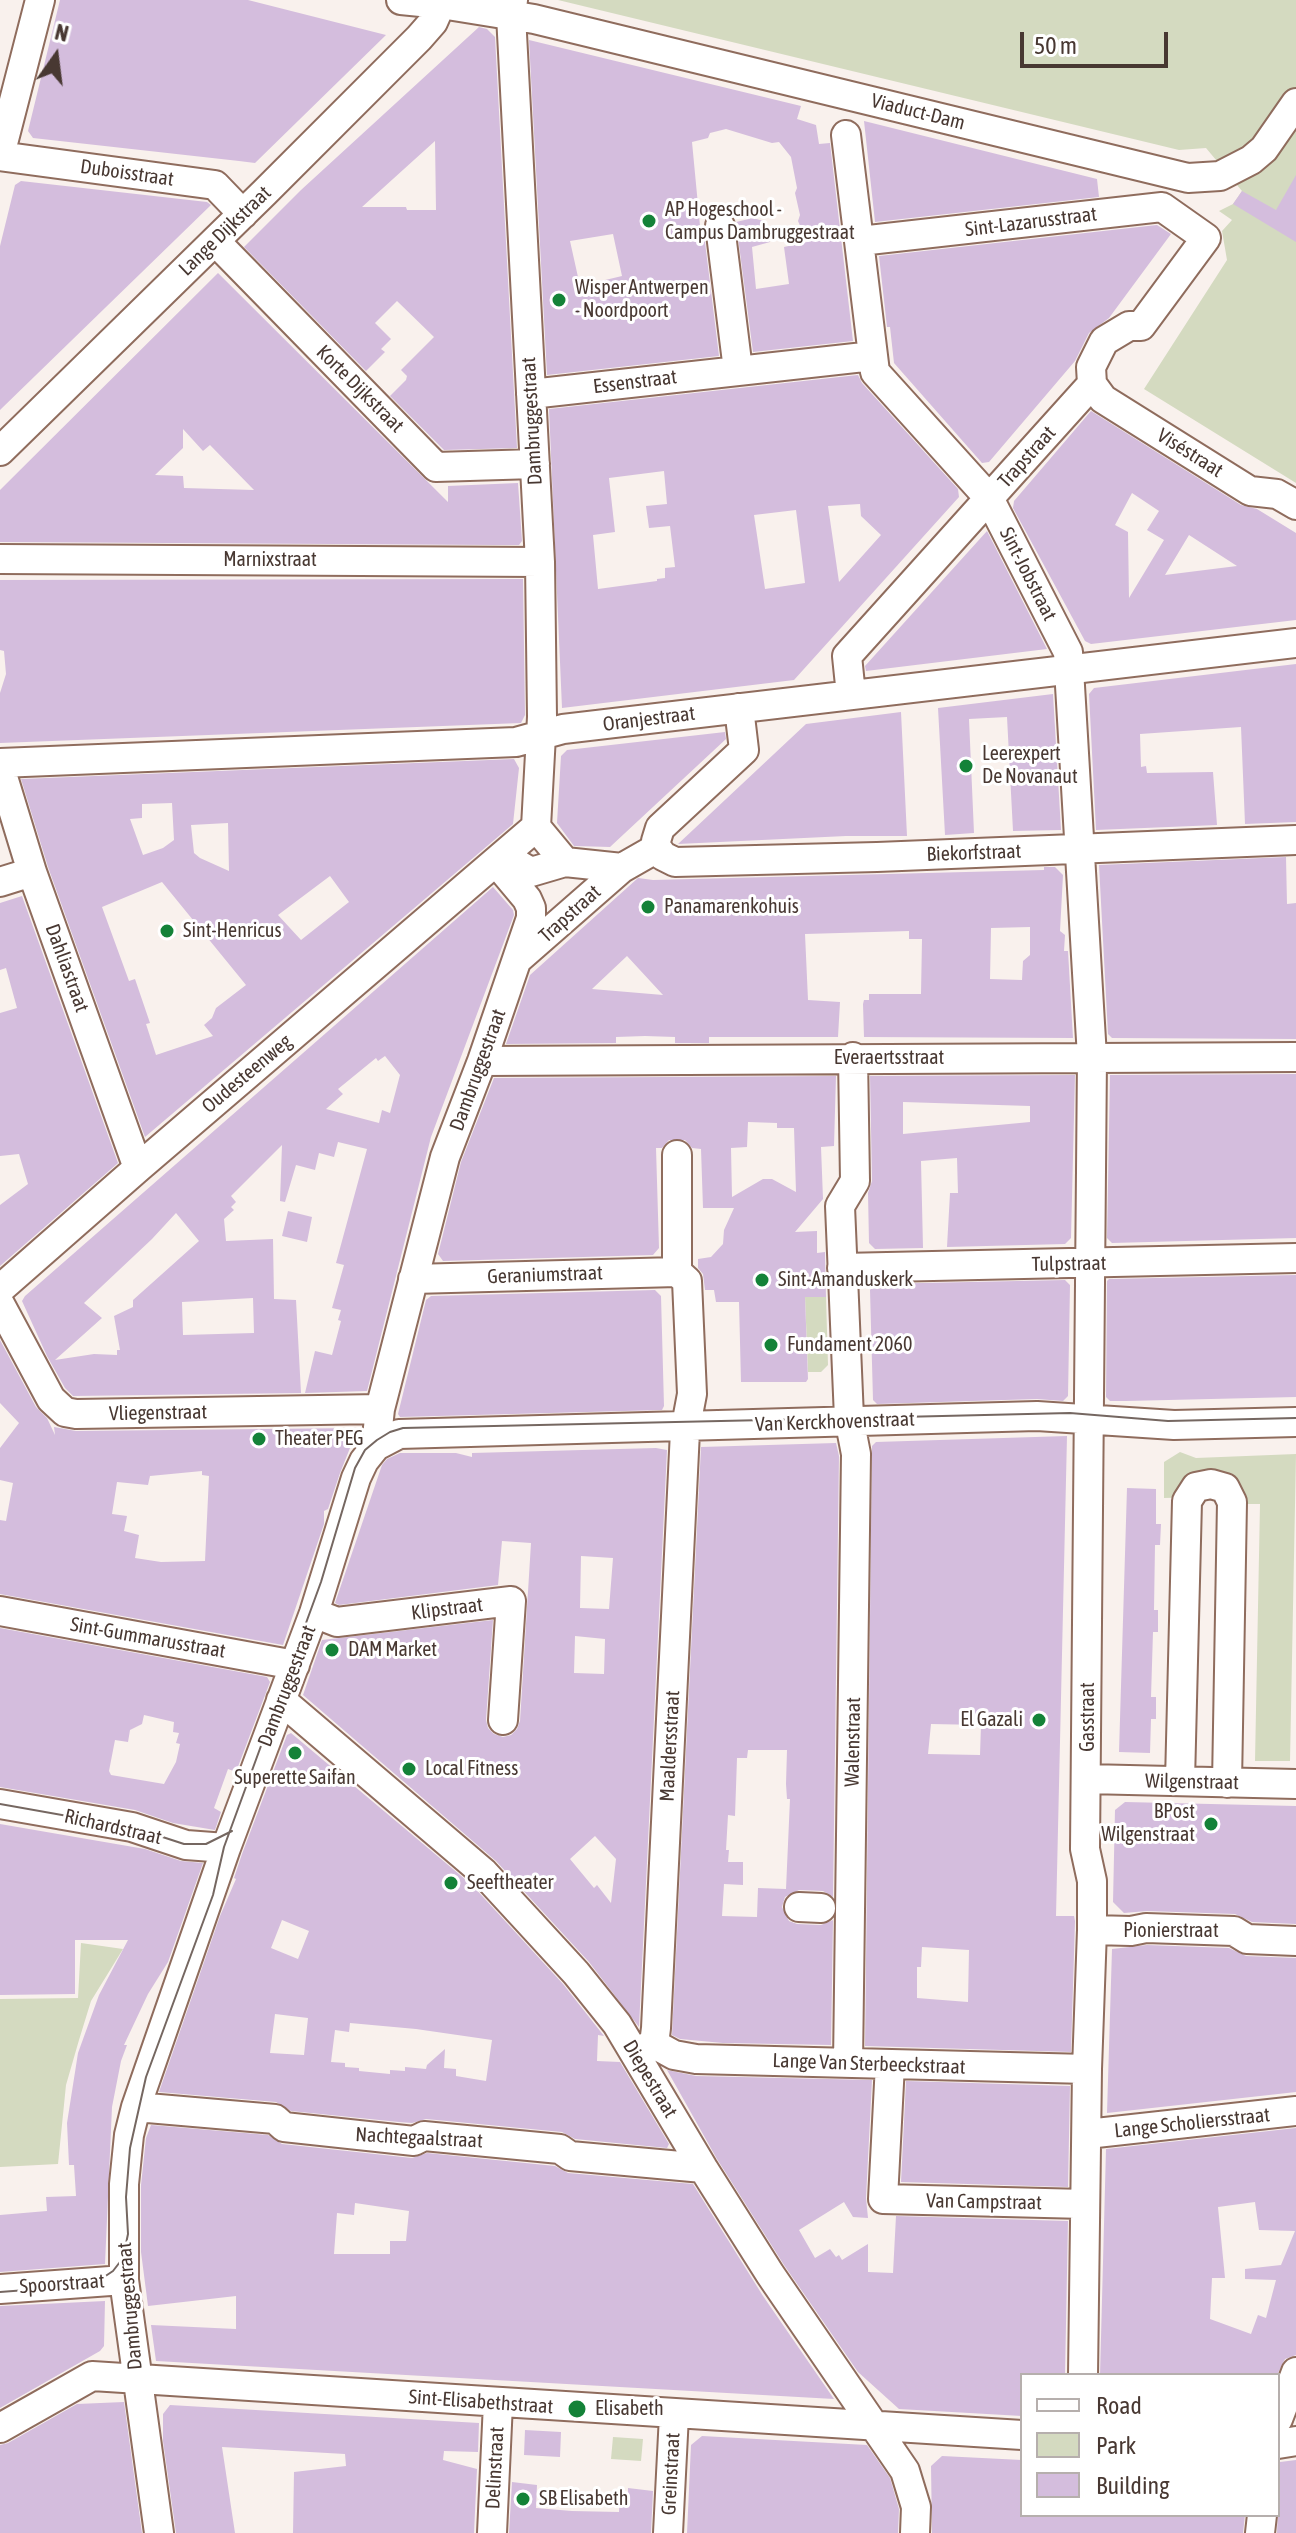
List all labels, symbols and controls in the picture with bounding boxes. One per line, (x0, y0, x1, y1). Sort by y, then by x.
north arrow (16, 16, 96, 96)
scale bar (1024, 16, 1172, 66)
text: N (52, 19, 71, 47)
text: 50 m (1034, 32, 1077, 59)
street label: Viaduct-Dam (869, 89, 967, 135)
street label: Duboisstraat (79, 155, 175, 191)
street label: Lange Dijkstraat (174, 181, 276, 281)
place label: AP Hogeschool - Campus Dambruggestraat (665, 198, 855, 245)
street label: Sint-Lazarusstraat (964, 202, 1098, 242)
marker: AP Hogeschool - Campus Dambruggestraat (640, 212, 658, 230)
place label: Wisper Antwerpen - Noordpoort (575, 276, 709, 323)
marker: Wisper Antwerpen - Noordpoort (550, 291, 568, 309)
street label: Korte Dijkstraat (311, 340, 409, 438)
street label: Dambruggestraat (517, 356, 547, 486)
street label: Essenstraat (592, 365, 678, 399)
street label: Trapstraat (993, 421, 1061, 493)
street label: Viséstraat (1153, 423, 1227, 483)
street label: Sint-Jobstraat (994, 523, 1062, 625)
street label: Marnixstraat (223, 548, 317, 572)
street label: Oranjestraat (602, 701, 696, 737)
place label: Leerexpert De Novanaut (982, 742, 1078, 789)
marker: Leerexpert De Novanaut (957, 757, 975, 775)
street label: Biekorfstraat (926, 839, 1022, 867)
street label: Trapstraat (534, 880, 606, 948)
place label: Panamarenkohuis (664, 895, 799, 919)
marker: Panamarenkohuis (639, 898, 657, 916)
place label: Sint-Henricus (183, 919, 281, 943)
street label: Dahliastraat (40, 921, 94, 1015)
marker: Sint-Henricus (158, 922, 176, 940)
street label: Dambruggestraat (445, 1006, 511, 1134)
street label: Oudesteenweg (197, 1030, 297, 1118)
street label: Everaertsstraat (834, 1046, 944, 1070)
street label: Tulpstraat (1031, 1251, 1107, 1277)
street label: Geraniumstraat (487, 1261, 603, 1289)
place label: Sint-Amanduskerk (778, 1268, 913, 1292)
marker: Sint-Amanduskerk (753, 1271, 771, 1289)
place label: Fundament 2060 (787, 1333, 912, 1357)
marker: Fundament 2060 (762, 1336, 780, 1354)
street label: Vliegenstraat (109, 1400, 207, 1426)
street label: Van Kerckhovenstraat (755, 1407, 915, 1437)
place label: Theater PEG (275, 1427, 364, 1451)
marker: Theater PEG (250, 1430, 268, 1448)
street label: Klipstraat (410, 1593, 484, 1625)
street label: Sint-Gummarusstraat (69, 1613, 227, 1663)
street label: Dambruggestraat (253, 1622, 321, 1750)
place label: DAM Market (348, 1638, 437, 1662)
marker: DAM Market (323, 1641, 341, 1659)
street label: Gasstraat (1076, 1682, 1100, 1752)
street label: Maaldersstraat (655, 1690, 685, 1802)
street label: Walenstraat (840, 1697, 866, 1787)
place label: El Gazali (960, 1708, 1023, 1732)
marker: El Gazali (1030, 1711, 1048, 1729)
marker: Superette Saifan (286, 1744, 304, 1762)
place label: Local Fitness (425, 1757, 518, 1781)
marker: Local Fitness (400, 1760, 418, 1778)
place label: Superette Saifan (234, 1766, 356, 1790)
street label: Wilgenstraat (1145, 1769, 1239, 1795)
place label: BPost Wilgenstraat (1101, 1800, 1195, 1847)
street label: Richardstraat (62, 1804, 164, 1850)
marker: BPost Wilgenstraat (1202, 1815, 1220, 1833)
place label: Seeftheater (467, 1871, 553, 1895)
marker: Seeftheater (442, 1874, 460, 1892)
street label: Pionierstraat (1123, 1919, 1219, 1943)
street label: Diepestraat (618, 2036, 682, 2122)
street label: Lange Van Sterbeeckstraat (772, 2049, 966, 2079)
street label: Lange Scholiersstraat (1113, 2103, 1271, 2143)
street label: Nachtegaalstraat (355, 2123, 483, 2153)
street label: Van Campstraat (926, 2189, 1042, 2215)
street label: Dambruggestraat (112, 2241, 148, 2371)
street label: Spoorstraat (19, 2269, 105, 2299)
legend (1020, 2373, 1280, 2517)
street label: Sint-Elisabethstraat (408, 2385, 554, 2419)
text: Road (1096, 2392, 1142, 2419)
place label: Elisabeth (595, 2397, 664, 2421)
marker: Elisabeth (566, 2398, 588, 2420)
street label: Delinstraat (481, 2426, 509, 2510)
street label: Greinstraat (657, 2432, 685, 2516)
text: Park (1096, 2432, 1136, 2459)
text: Building (1096, 2472, 1169, 2499)
place label: SB Elisabeth (539, 2487, 628, 2511)
marker: SB Elisabeth (514, 2490, 532, 2508)

